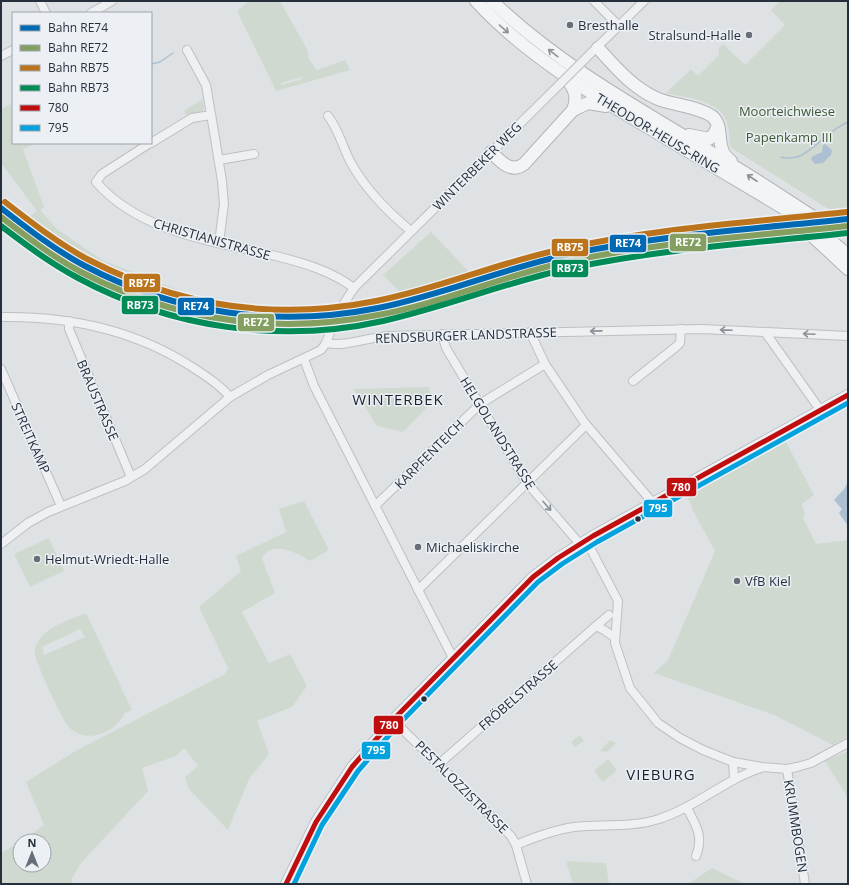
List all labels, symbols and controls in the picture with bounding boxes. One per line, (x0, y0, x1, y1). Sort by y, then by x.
legend (12, 12, 152, 144)
place label: Bresthalle (578, 16, 639, 34)
text: Bahn RE74 (48, 19, 108, 36)
marker: Bresthalle (565, 20, 575, 30)
one-way arrow (499, 24, 509, 33)
place label: Stralsund-Halle (648, 26, 741, 44)
marker: Stralsund-Halle (744, 30, 754, 40)
text: Bahn RE72 (48, 39, 108, 56)
one-way arrow (547, 48, 558, 57)
text: Bahn RB75 (48, 59, 109, 76)
text: Bahn RB73 (48, 79, 109, 96)
street label: THEODOR-HEUSS-RING (593, 89, 723, 177)
text: 780 (48, 99, 69, 116)
park label: Moorteichwiese (739, 102, 835, 120)
street label: WINTERBEKER WEG (429, 118, 525, 214)
text: 795 (48, 119, 69, 136)
park label: Papenkamp III (746, 128, 832, 146)
one-way arrow (747, 173, 758, 182)
street label: CHRISTIANISTRASSE (151, 214, 273, 264)
line badge: RE72 (669, 233, 707, 252)
line badge: RE74 (609, 234, 647, 253)
text: RE72 (675, 234, 701, 249)
text: RE74 (615, 235, 642, 250)
line badge: RB75 (551, 238, 589, 257)
text: RB75 (556, 239, 584, 254)
line badge: RB73 (551, 259, 589, 278)
text: RB73 (556, 260, 584, 275)
line badge: RB75 (123, 273, 161, 293)
text: RB75 (128, 275, 156, 290)
line badge: RB73 (121, 295, 159, 315)
text: RB73 (126, 297, 154, 312)
line badge: RE74 (177, 297, 215, 316)
text: RE74 (183, 298, 210, 313)
line badge: RE72 (237, 313, 275, 332)
text: RE72 (243, 314, 269, 329)
street label: RENDSBURGER LANDSTRASSE (375, 323, 557, 347)
one-way arrow (590, 327, 603, 335)
one-way arrow (720, 327, 733, 334)
one-way arrow (803, 331, 816, 338)
street label: BRAUSTRASSE (73, 357, 123, 443)
street label: HELGOLANDSTRASSE (456, 373, 540, 493)
district label: WINTERBEK (352, 389, 444, 409)
street label: STREITKAMP (7, 400, 55, 477)
street label: KARPFENTEICH (390, 415, 468, 493)
line badge: 780 (666, 477, 697, 497)
text: 780 (672, 479, 690, 494)
line badge: 795 (643, 499, 673, 518)
text: 795 (649, 500, 667, 515)
one-way arrow (542, 501, 552, 511)
unlabelled marker (633, 514, 643, 524)
place label: Michaeliskirche (426, 538, 519, 556)
marker: Michaeliskirche (413, 542, 423, 552)
place label: Helmut-Wriedt-Halle (45, 550, 169, 568)
marker: Helmut-Wriedt-Halle (32, 554, 42, 564)
place label: VfB Kiel (745, 572, 791, 590)
marker: VfB Kiel (732, 576, 742, 586)
street label: FRÖBELSTRASSE (475, 656, 561, 734)
unlabelled marker (419, 694, 429, 704)
line badge: 780 (373, 715, 404, 735)
text: 780 (380, 717, 398, 732)
street label: PESTALOZZISTRASSE (411, 736, 513, 838)
line badge: 795 (361, 741, 391, 760)
text: 795 (367, 742, 385, 757)
district label: VIEBURG (626, 764, 696, 784)
street label: KRUMMBOGEN (780, 778, 812, 874)
north arrow (12, 833, 52, 873)
text: N (28, 835, 36, 850)

